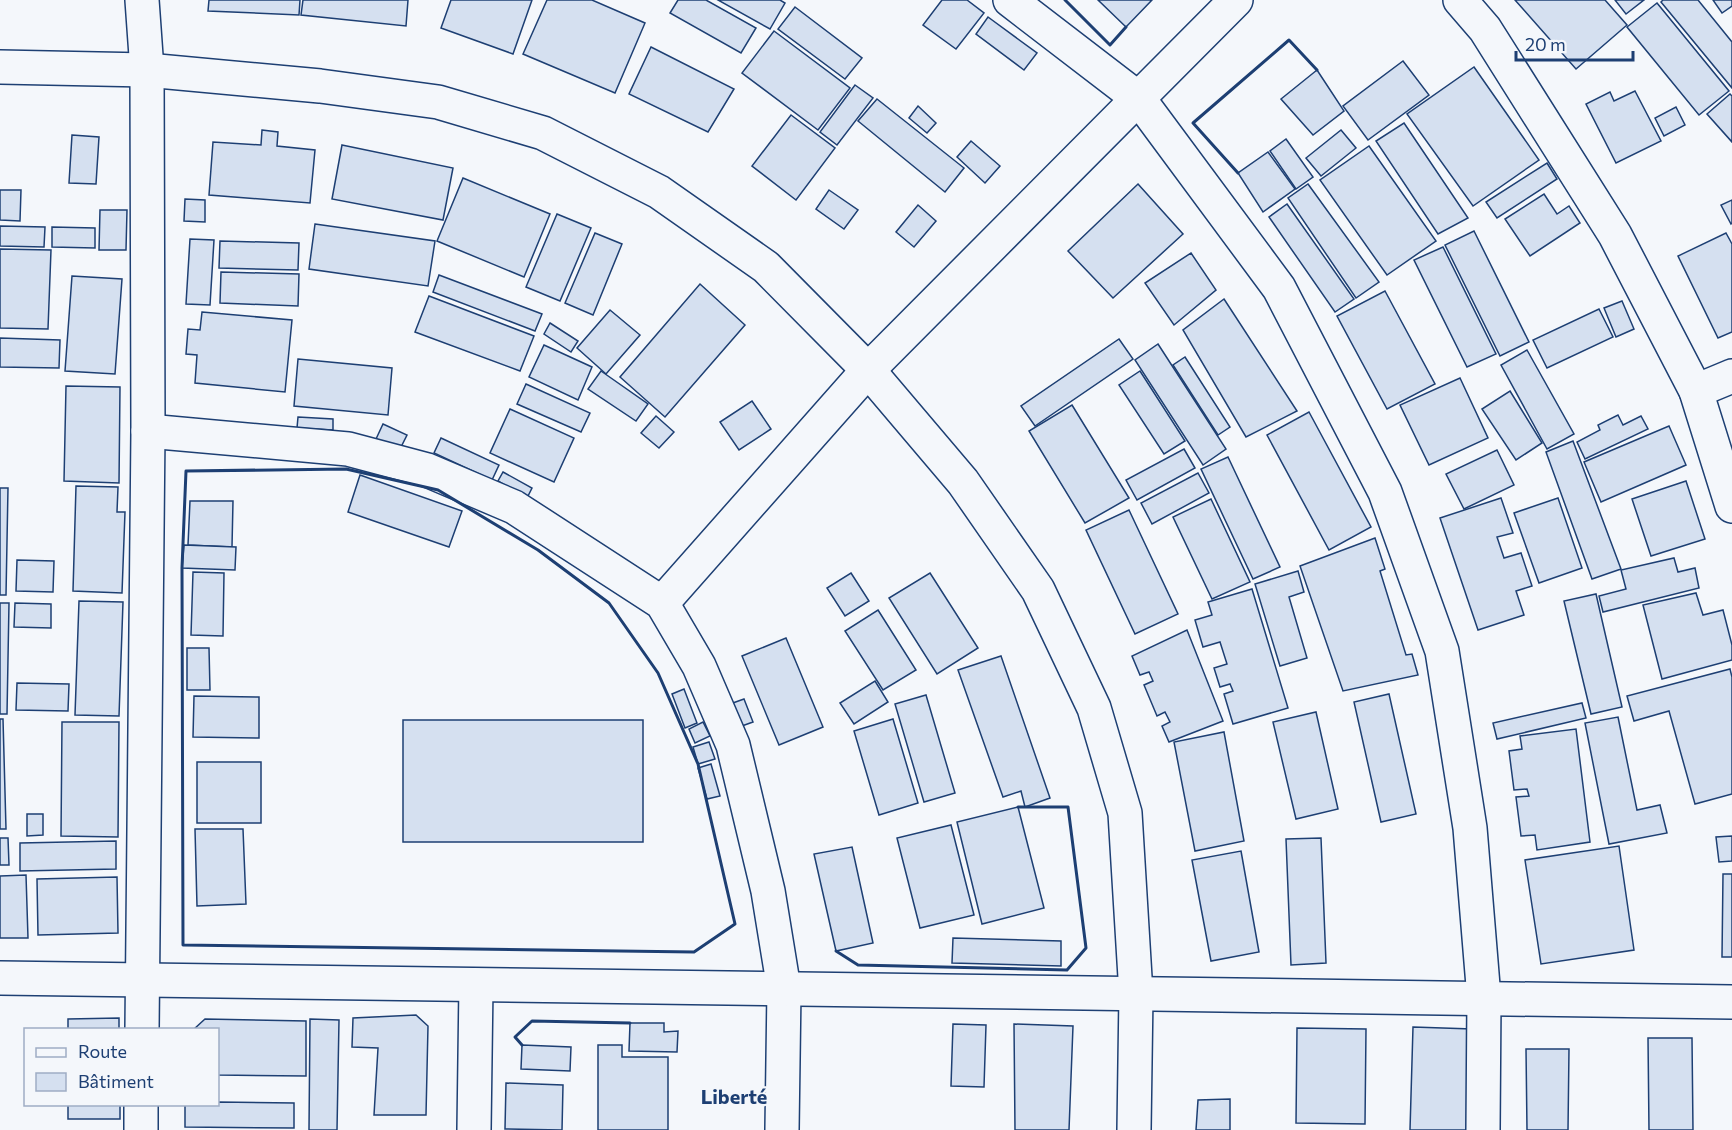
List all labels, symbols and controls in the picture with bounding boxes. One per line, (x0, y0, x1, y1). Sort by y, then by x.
scale bar (1516, 24, 1633, 62)
text: 20 m (1525, 33, 1566, 55)
legend (24, 1028, 219, 1106)
text: Route (78, 1040, 127, 1062)
text: Bâtiment (78, 1070, 154, 1092)
district label: Liberté (701, 1084, 767, 1108)

